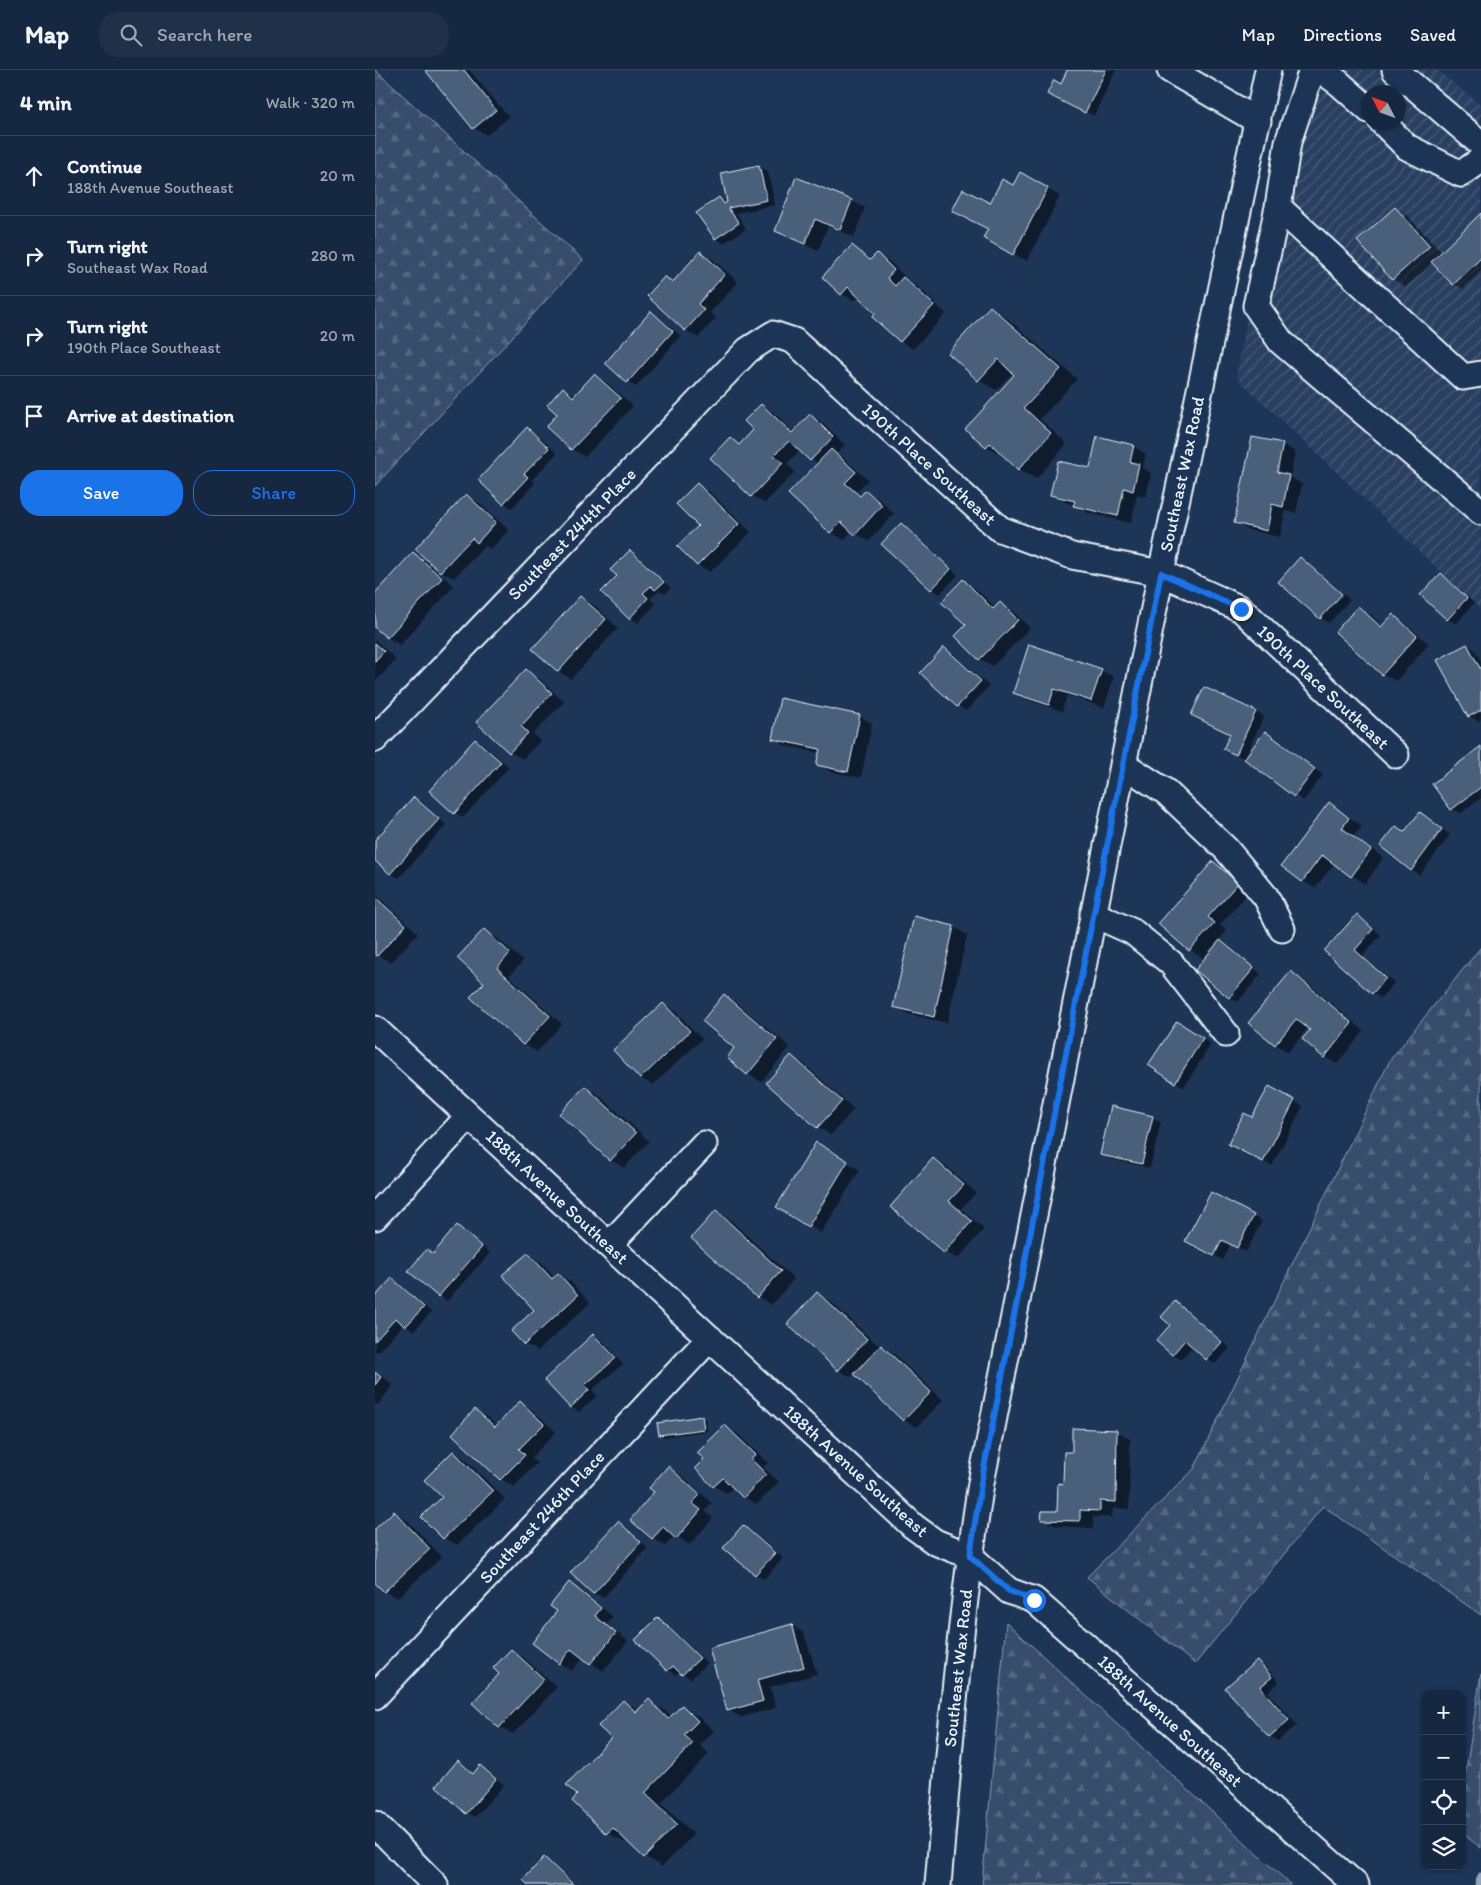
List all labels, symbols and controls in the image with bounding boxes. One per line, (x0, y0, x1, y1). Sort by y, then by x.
search box (99, 12, 449, 57)
text: Map (25, 20, 69, 49)
icon: search (117, 21, 145, 49)
text: Search here (157, 23, 252, 46)
text: Map (1242, 24, 1275, 46)
text: Directions (1303, 24, 1382, 46)
text: Saved (1410, 24, 1456, 46)
north arrow (1361, 85, 1406, 130)
text: 4 min (20, 90, 72, 115)
text: Walk · 320 m (266, 93, 355, 112)
text: Continue (67, 155, 142, 178)
icon: ahead (20, 162, 48, 190)
text: 20 m (320, 166, 355, 185)
text: 188th Avenue Southeast (67, 178, 234, 197)
text: Turn right (67, 235, 148, 258)
icon: right (20, 242, 48, 270)
text: 280 m (311, 246, 355, 265)
text: Southeast Wax Road (67, 258, 208, 277)
text: Turn right (67, 315, 148, 338)
icon: right (20, 322, 48, 350)
text: 20 m (320, 326, 355, 345)
text: 190th Place Southeast (67, 338, 221, 357)
street label: Southeast Wax Road (1155, 394, 1209, 554)
street label: 190th Place Southeast (857, 398, 1001, 530)
icon: arrive (20, 402, 48, 430)
text: Arrive at destination (67, 404, 234, 427)
street label: Southeast 244th Place (503, 463, 641, 605)
button: Save (20, 470, 183, 516)
button: Share (193, 470, 355, 516)
route end (1230, 598, 1253, 621)
street label: 190th Place Southeast (1252, 620, 1394, 754)
street label: 188th Avenue Southeast (481, 1125, 633, 1269)
street label: 188th Avenue Southeast (779, 1400, 933, 1542)
street label: Southeast 246th Place (475, 1446, 609, 1588)
street label: Southeast Wax Road (939, 1588, 977, 1748)
route start (1023, 1589, 1046, 1612)
street label: 188th Avenue Southeast (1093, 1650, 1247, 1792)
map controls (1421, 1690, 1466, 1870)
button: + (1421, 1690, 1466, 1735)
button: − (1421, 1735, 1466, 1780)
button: locate (1421, 1780, 1466, 1825)
button: layers (1421, 1825, 1466, 1870)

